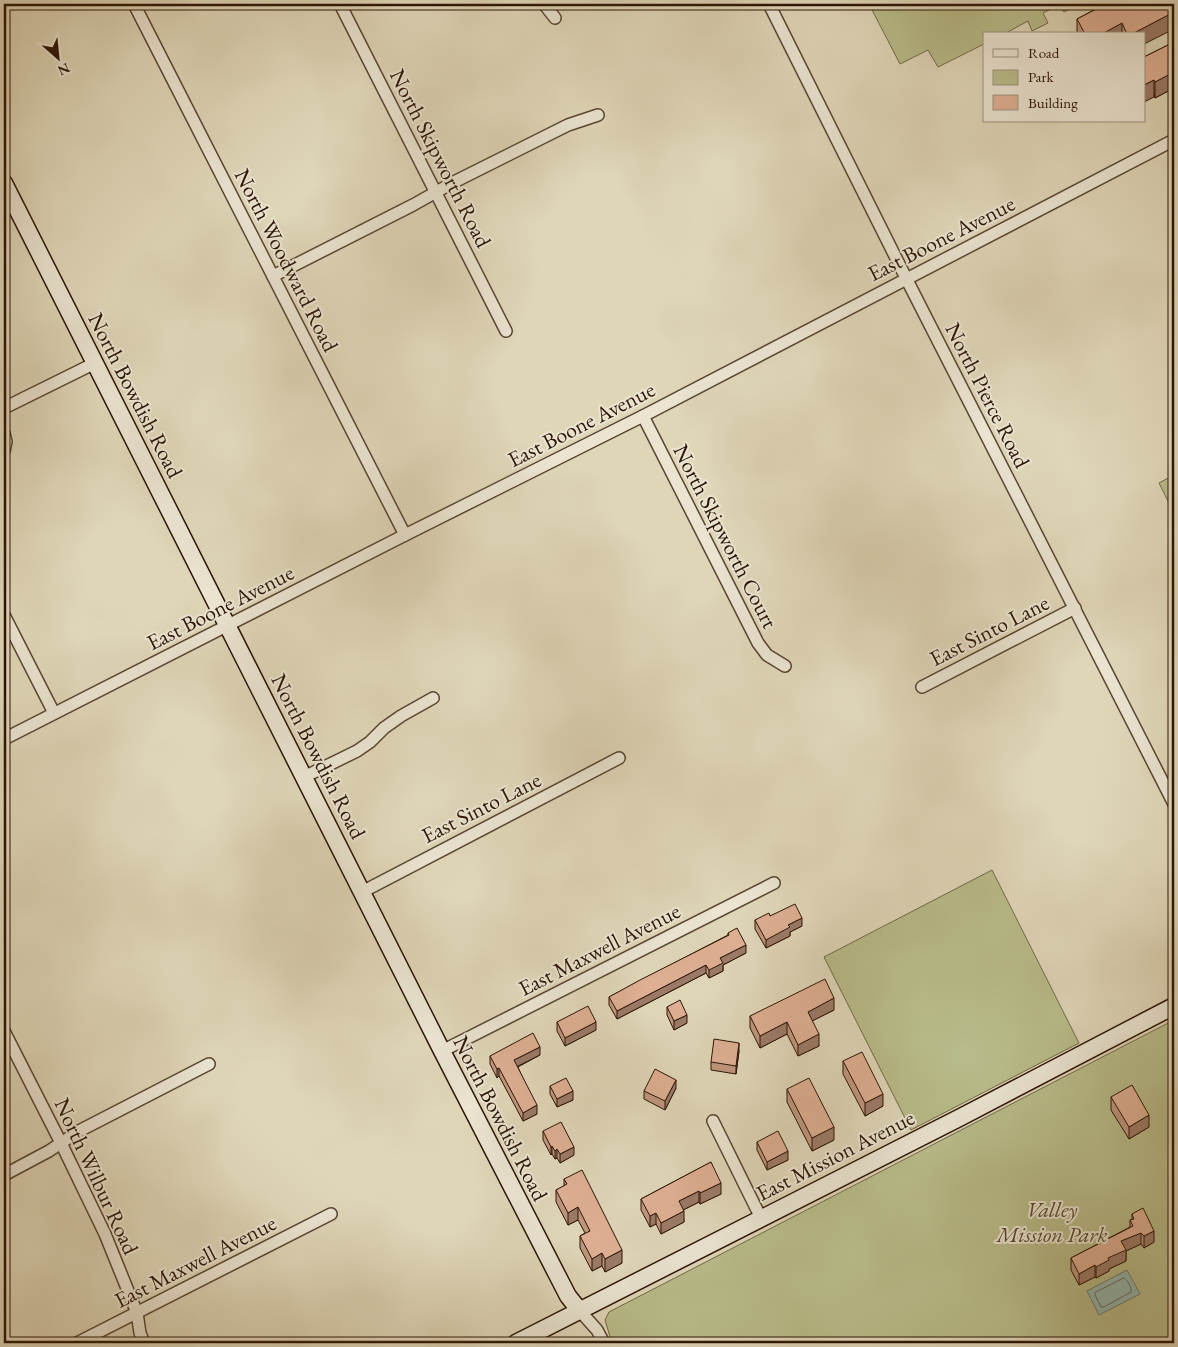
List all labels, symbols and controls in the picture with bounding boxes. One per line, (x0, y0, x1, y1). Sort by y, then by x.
north arrow (32, 32, 82, 82)
legend (983, 32, 1146, 122)
text: Road (1028, 43, 1060, 62)
text: N (54, 59, 73, 80)
street label: North Skipworth Road (383, 64, 499, 253)
text: Park (1028, 67, 1055, 86)
text: Building (1028, 93, 1078, 112)
street label: North Woodward Road (228, 164, 346, 357)
street label: East Boone Avenue (863, 189, 1020, 288)
street label: North Bowdish Road (81, 308, 190, 484)
street label: North Pierce Road (938, 318, 1037, 474)
street label: East Boone Avenue (503, 375, 660, 474)
street label: North Skipworth Court (667, 439, 785, 633)
street label: East Boone Avenue (142, 558, 299, 657)
street label: East Sinto Lane (925, 588, 1054, 673)
street label: North Bowdish Road (264, 669, 373, 845)
street label: East Sinto Lane (417, 765, 546, 850)
street label: East Maxwell Avenue (513, 896, 685, 1003)
street label: North Bowdish Road (446, 1031, 555, 1207)
street label: North Wilbur Road (48, 1093, 146, 1260)
street label: East Mission Avenue (751, 1103, 920, 1208)
park label: Valley Mission Park (995, 1195, 1107, 1249)
street label: East Maxwell Avenue (109, 1208, 281, 1315)

